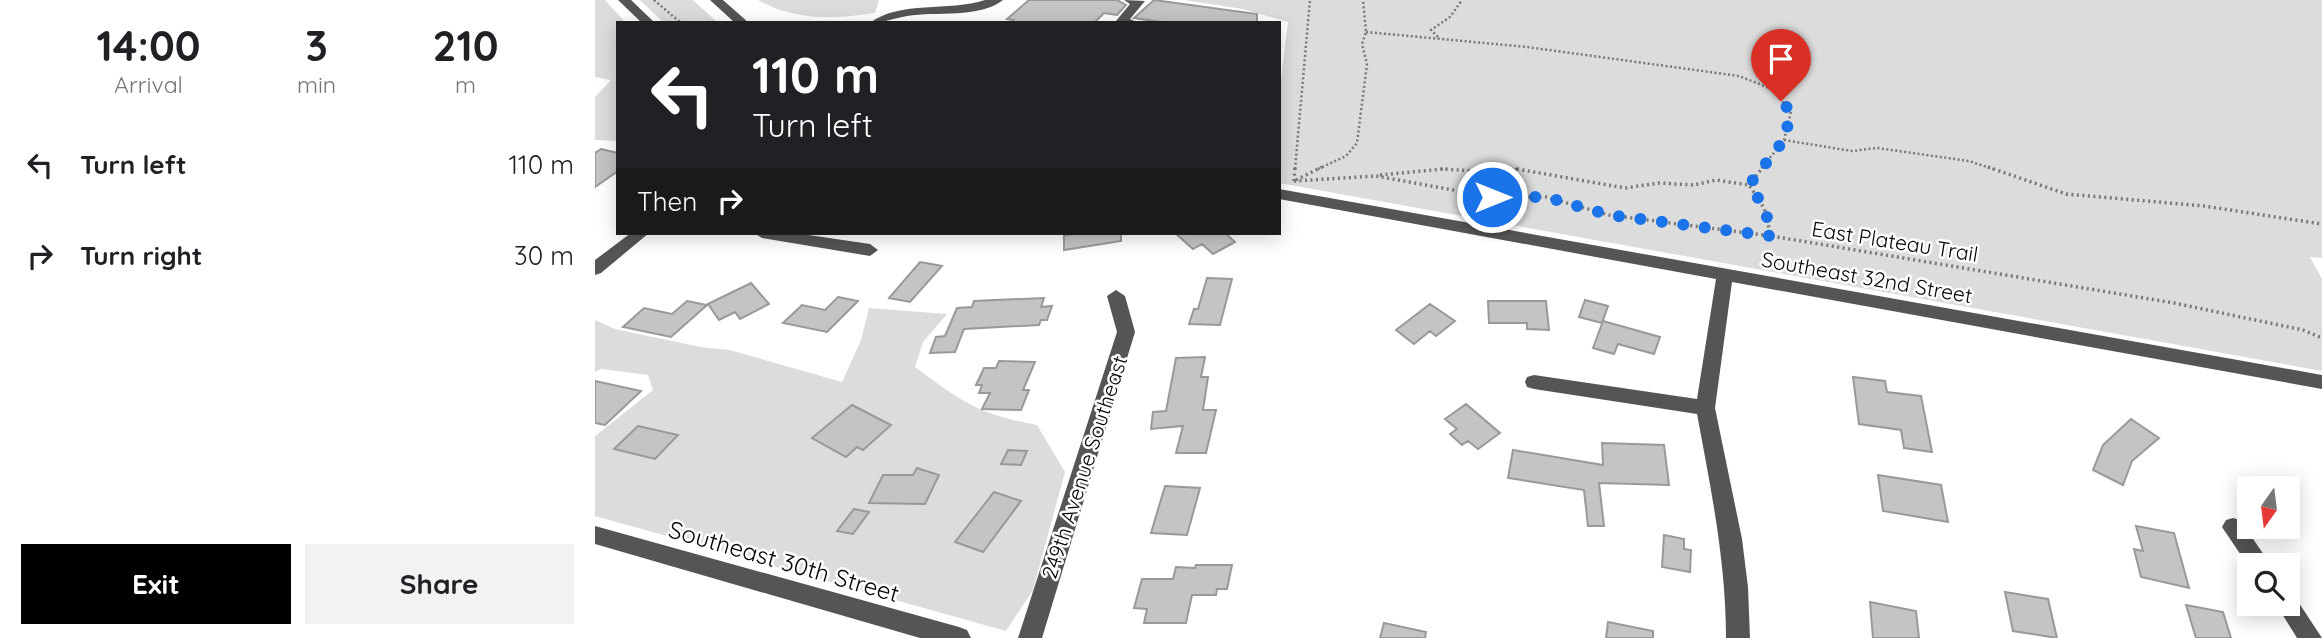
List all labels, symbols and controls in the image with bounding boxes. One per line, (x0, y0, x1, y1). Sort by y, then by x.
text: 14:00 (96, 19, 201, 72)
text: 3 (305, 19, 328, 72)
text: 210 (433, 19, 499, 72)
pin (1751, 29, 1811, 101)
icon: arrive (1762, 40, 1800, 78)
text: 110 m (752, 44, 879, 105)
icon: left (637, 49, 728, 140)
text: Arrival (114, 70, 183, 99)
text: min (297, 70, 336, 99)
text: m (455, 70, 476, 99)
text: Turn left (752, 105, 873, 145)
icon: left (21, 146, 59, 184)
text: Turn left (80, 148, 187, 181)
text: 110 m (508, 148, 574, 181)
position arrow (1455, 160, 1529, 234)
icon: right (711, 182, 749, 220)
text: Then (637, 185, 697, 218)
street label: East Plateau Trail (1810, 215, 1980, 267)
icon: right (21, 237, 59, 275)
text: Turn right (80, 239, 202, 272)
text: 30 m (514, 239, 574, 272)
street label: Southeast 32nd Street (1760, 246, 1974, 308)
street label: 249th Avenue Southeast (1036, 352, 1132, 582)
north arrow (2237, 476, 2299, 539)
map controls (2237, 476, 2300, 616)
street label: Southeast 30th Street (665, 514, 903, 608)
button: Exit (21, 544, 291, 624)
button: Share (305, 544, 574, 624)
button: search (2237, 553, 2300, 616)

